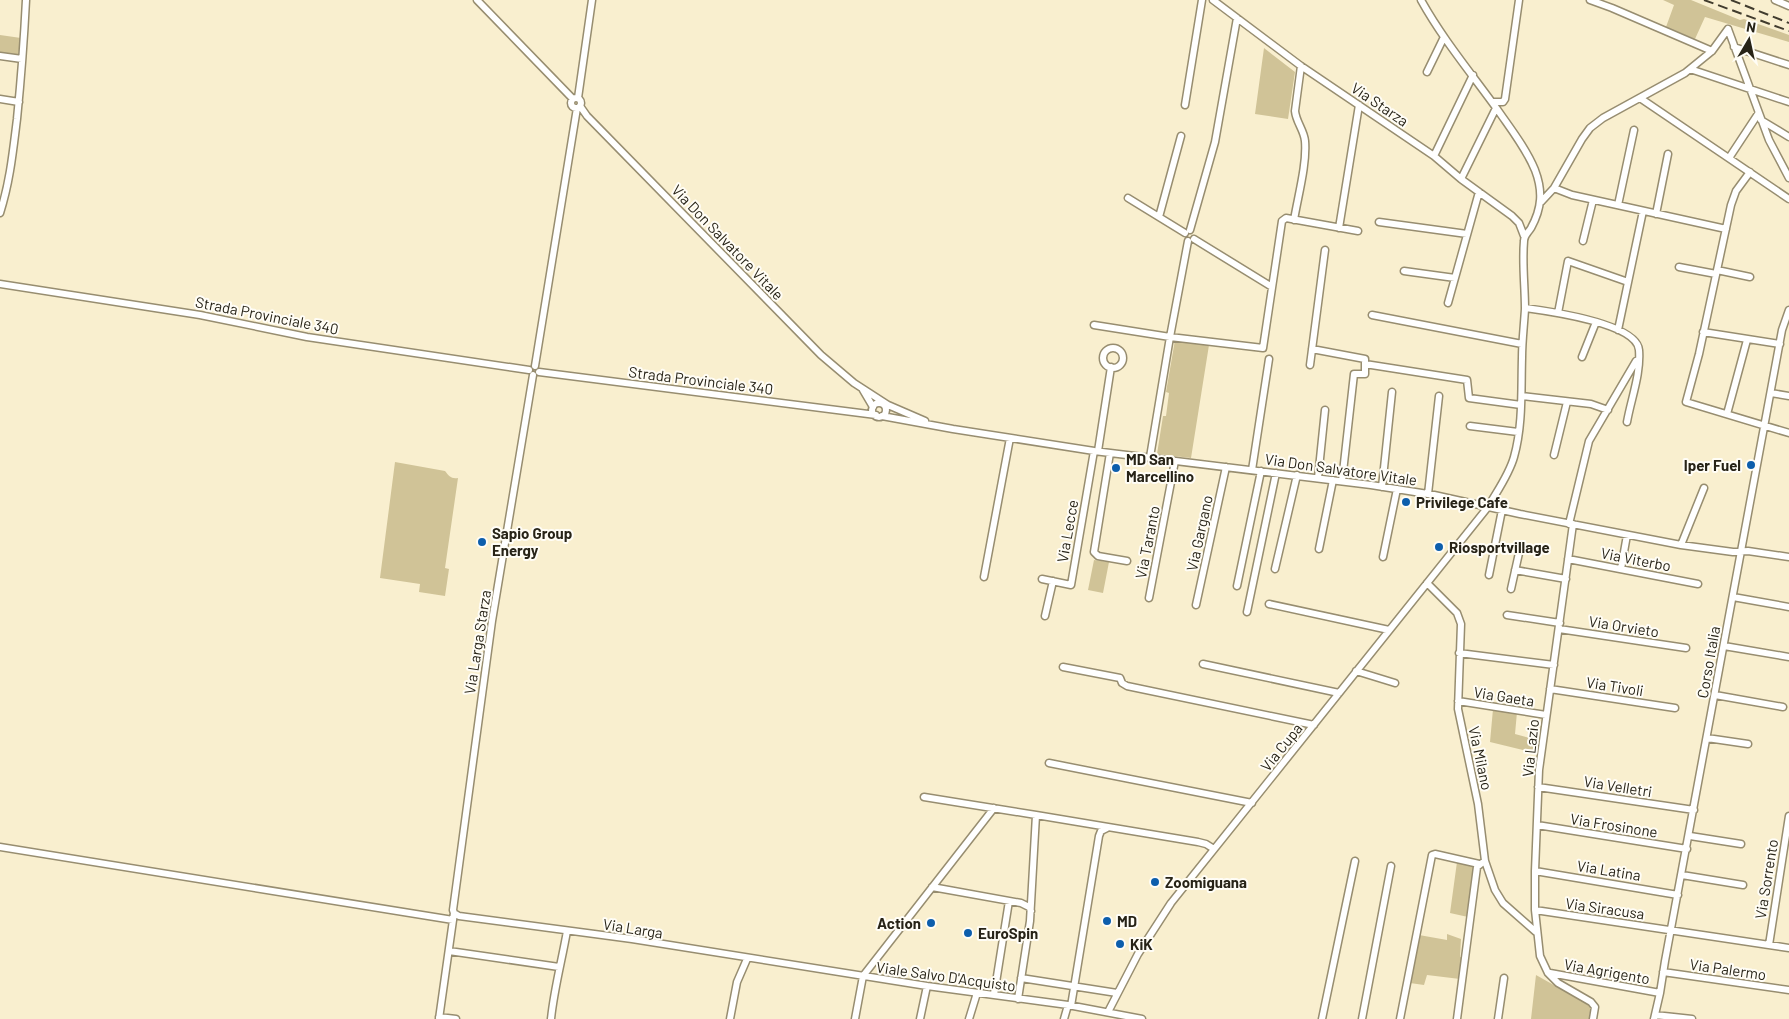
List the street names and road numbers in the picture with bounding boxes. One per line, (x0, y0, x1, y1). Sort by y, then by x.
street label: Via Starza (1348, 78, 1412, 130)
street label: Via Don Salvatore Vitale (668, 181, 788, 303)
street label: Strada Provinciale 340 (194, 292, 340, 338)
street label: Strada Provinciale 340 (628, 362, 774, 398)
street label: Via Don Salvatore Vitale (1264, 449, 1418, 489)
street label: Via Gargano (1182, 493, 1216, 573)
street label: Via Lecce (1053, 498, 1081, 564)
street label: Via Taranto (1131, 504, 1163, 580)
street label: Via Viterbo (1599, 543, 1673, 575)
street label: Via Larga Starza (460, 589, 494, 695)
street label: Via Orvieto (1588, 612, 1660, 640)
street label: Corso Italia (1693, 624, 1723, 700)
street label: Via Tivoli (1585, 673, 1645, 699)
street label: Via Gaeta (1472, 682, 1536, 710)
street label: Via Lazio (1518, 718, 1542, 778)
street label: Via Cupa (1256, 719, 1306, 775)
street label: Via Milano (1465, 724, 1497, 792)
street label: Via Velletri (1583, 772, 1653, 800)
street label: Via Frosinone (1569, 809, 1659, 841)
street label: Via Sorrento (1751, 838, 1781, 920)
street label: Via Latina (1576, 856, 1642, 884)
street label: Via Siracusa (1564, 894, 1646, 922)
street label: Via Larga (602, 914, 664, 942)
street label: Via Agrigento (1563, 955, 1651, 987)
street label: Via Palermo (1689, 955, 1767, 983)
street label: Viale Salvo D'Acquisto (875, 957, 1017, 995)

